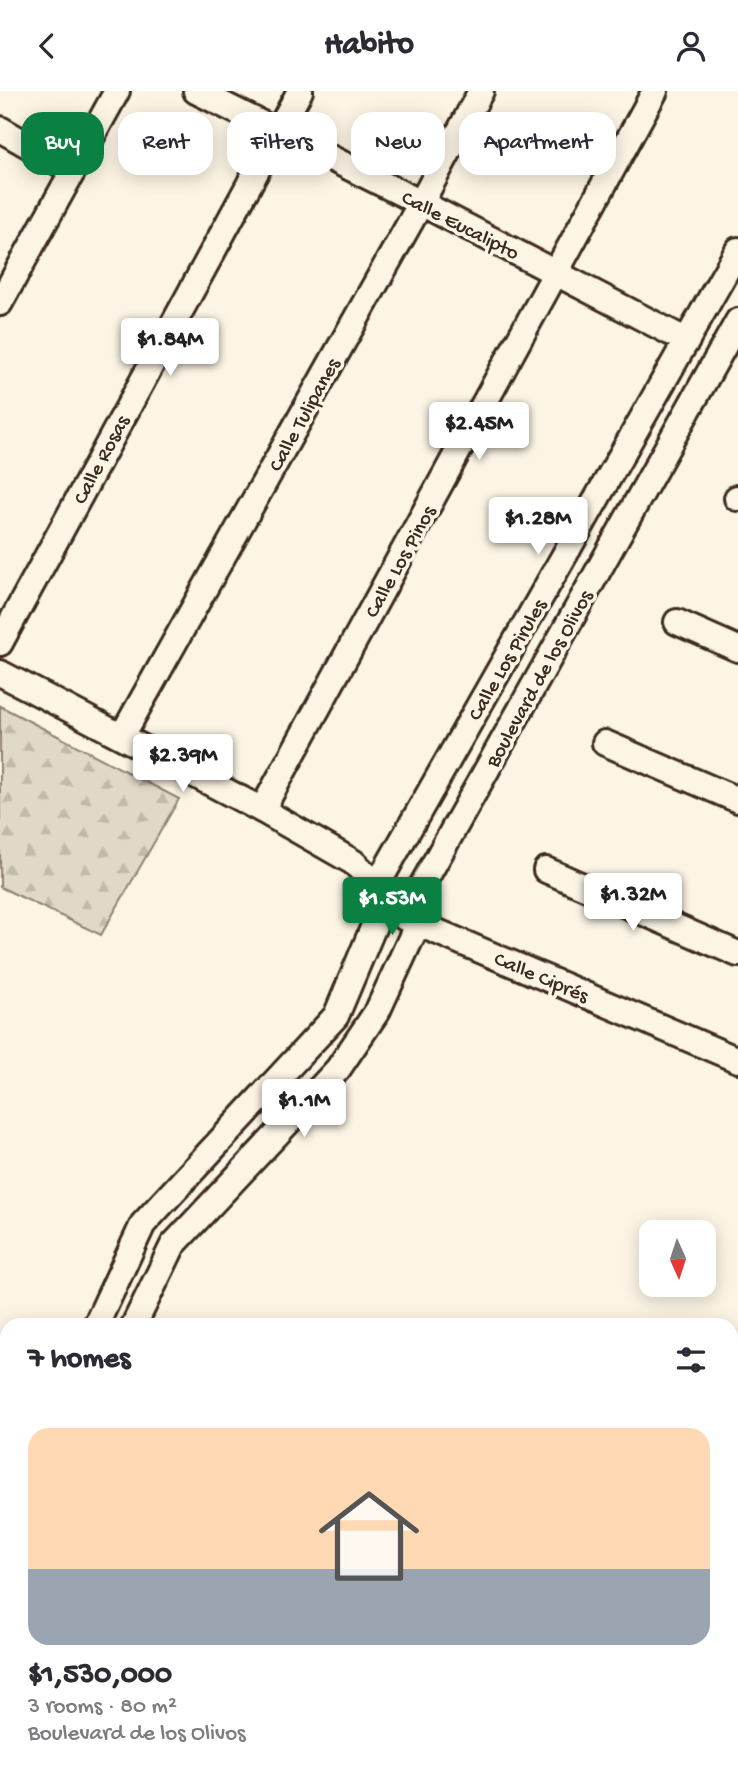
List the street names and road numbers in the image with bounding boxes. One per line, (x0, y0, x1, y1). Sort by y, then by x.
street label: Calle Eucalipto (396, 187, 523, 268)
street label: Calle Tulipanes (265, 354, 348, 477)
street label: Calle Rosas (69, 411, 138, 509)
street label: Calle Los Pinos (361, 501, 444, 623)
street label: Boulevard de los Olivos (481, 586, 601, 773)
street label: Calle Los Pirules (464, 595, 554, 726)
street label: Calle Ciprés (490, 948, 593, 1011)

